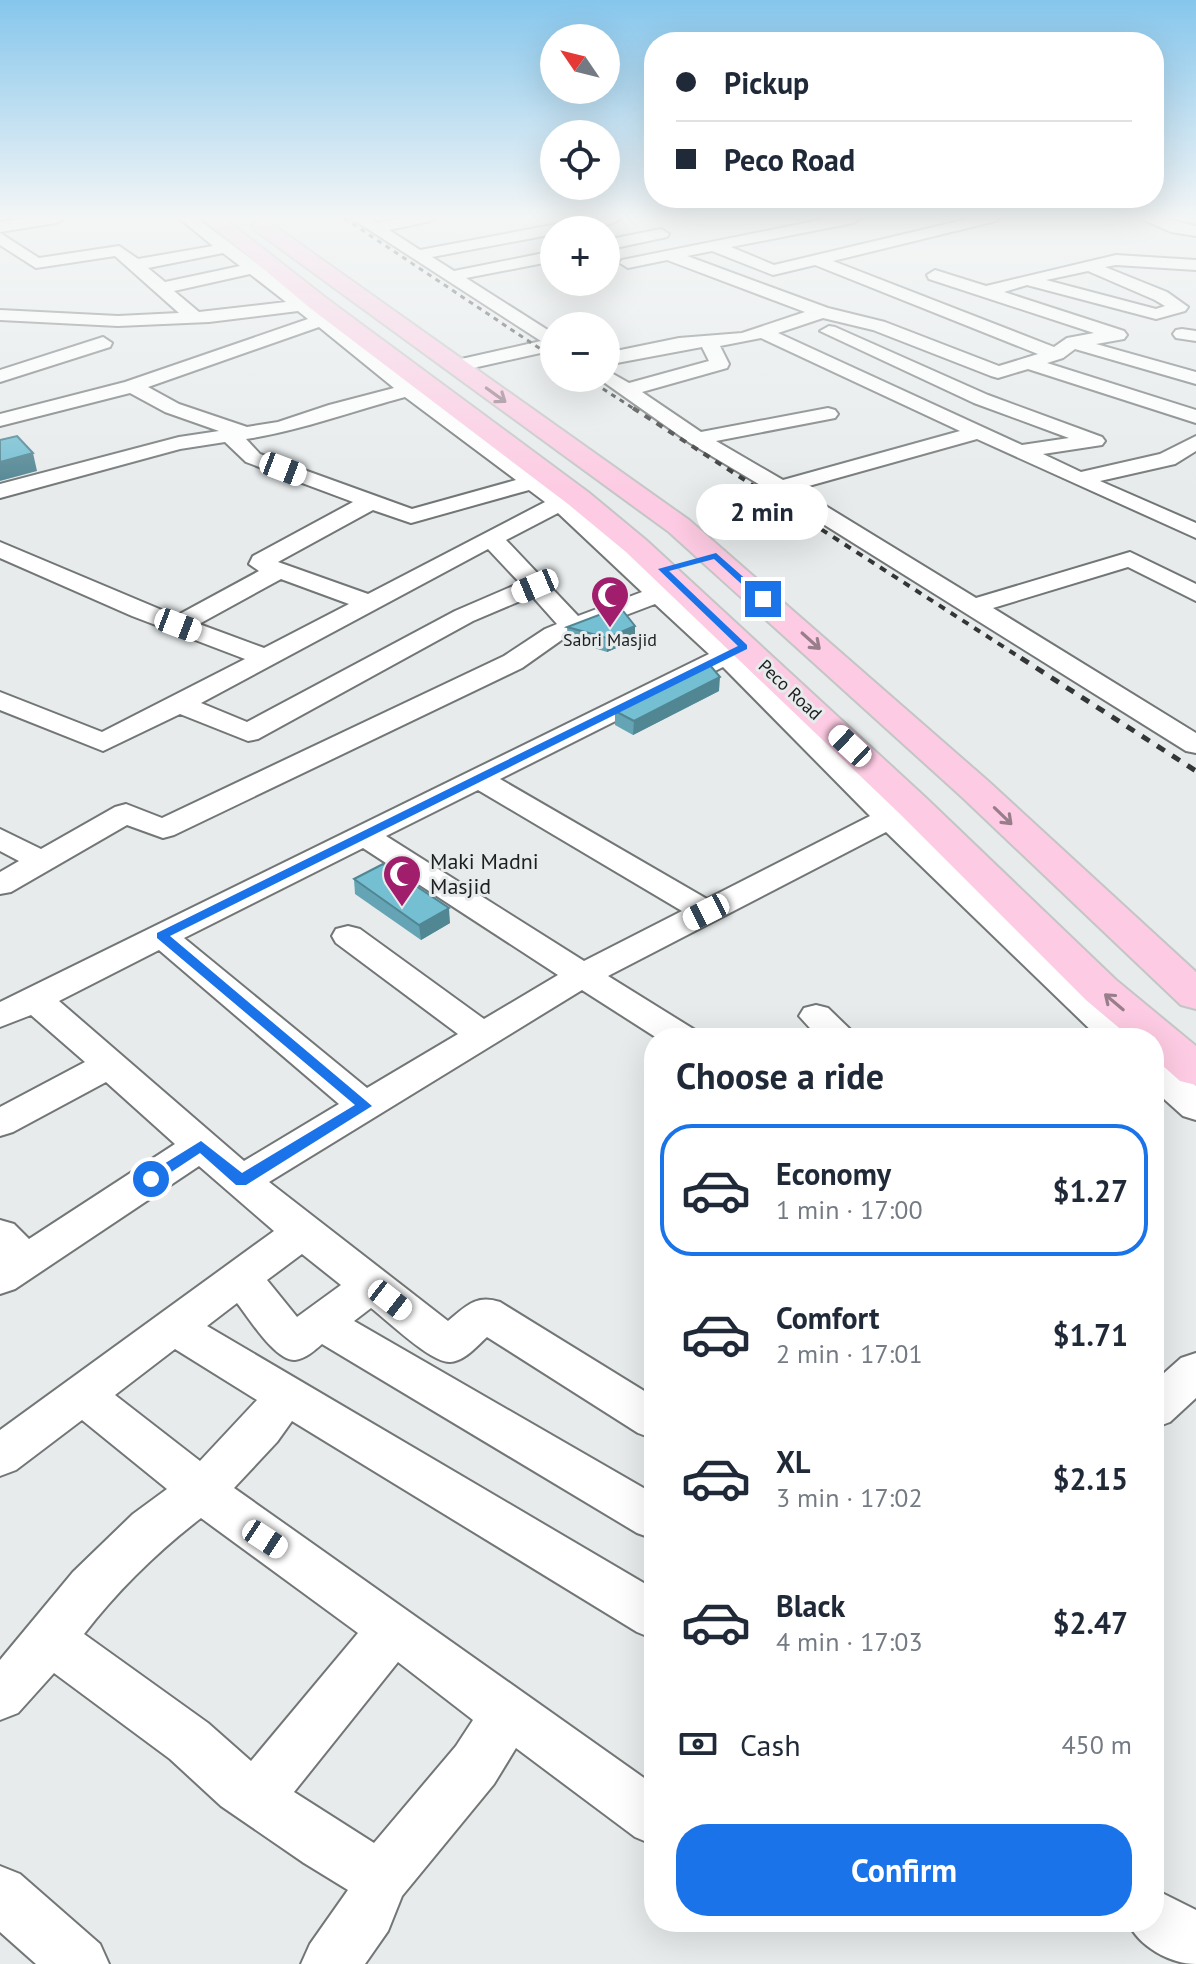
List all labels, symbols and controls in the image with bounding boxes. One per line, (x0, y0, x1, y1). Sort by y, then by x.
north arrow (540, 24, 620, 104)
map controls (540, 24, 620, 392)
text: Pickup (724, 63, 809, 102)
button: locate (540, 120, 620, 200)
text: Peco Road (724, 140, 855, 179)
button: + (540, 216, 620, 296)
button: − (540, 312, 620, 392)
one-way arrow (485, 386, 506, 403)
car (256, 449, 310, 489)
callout: 2 min (697, 483, 829, 539)
text: 2 min (730, 495, 794, 528)
car (508, 566, 562, 606)
mosque icon: Sabri Masjid (589, 574, 631, 629)
route end (745, 581, 781, 617)
car (151, 605, 205, 645)
place label: Sabri Masjid (563, 628, 657, 651)
one-way arrow (800, 632, 820, 650)
street label: Peco Road (754, 654, 827, 725)
car (824, 721, 876, 771)
one-way arrow (993, 806, 1013, 825)
place label: Maki Madni Masjid (430, 847, 539, 900)
mosque icon: Maki Madni Masjid (381, 853, 423, 908)
car (679, 890, 733, 934)
one-way arrow (1105, 993, 1125, 1011)
text: Choose a ride (676, 1052, 884, 1099)
icon: car (680, 1154, 752, 1226)
text: Economy (776, 1154, 891, 1193)
route start (133, 1161, 169, 1197)
text: $1.27 (1053, 1171, 1128, 1210)
text: 1 min · 17:00 (776, 1193, 923, 1226)
car (364, 1276, 416, 1324)
icon: car (680, 1298, 752, 1370)
text: Comfort (776, 1298, 879, 1337)
text: $1.71 (1053, 1315, 1128, 1354)
text: 2 min · 17:01 (776, 1337, 923, 1370)
icon: car (680, 1442, 752, 1514)
text: XL (776, 1442, 810, 1481)
text: $2.15 (1053, 1459, 1128, 1498)
text: 3 min · 17:02 (776, 1481, 923, 1514)
car (238, 1516, 292, 1562)
icon: car (680, 1586, 752, 1658)
text: Black (776, 1586, 845, 1625)
text: $2.47 (1053, 1603, 1128, 1642)
text: 4 min · 17:03 (776, 1625, 923, 1658)
icon: cash (676, 1722, 720, 1766)
text: Cash (740, 1725, 801, 1764)
text: 450 m (1061, 1728, 1132, 1761)
button: Confirm (676, 1824, 1132, 1916)

